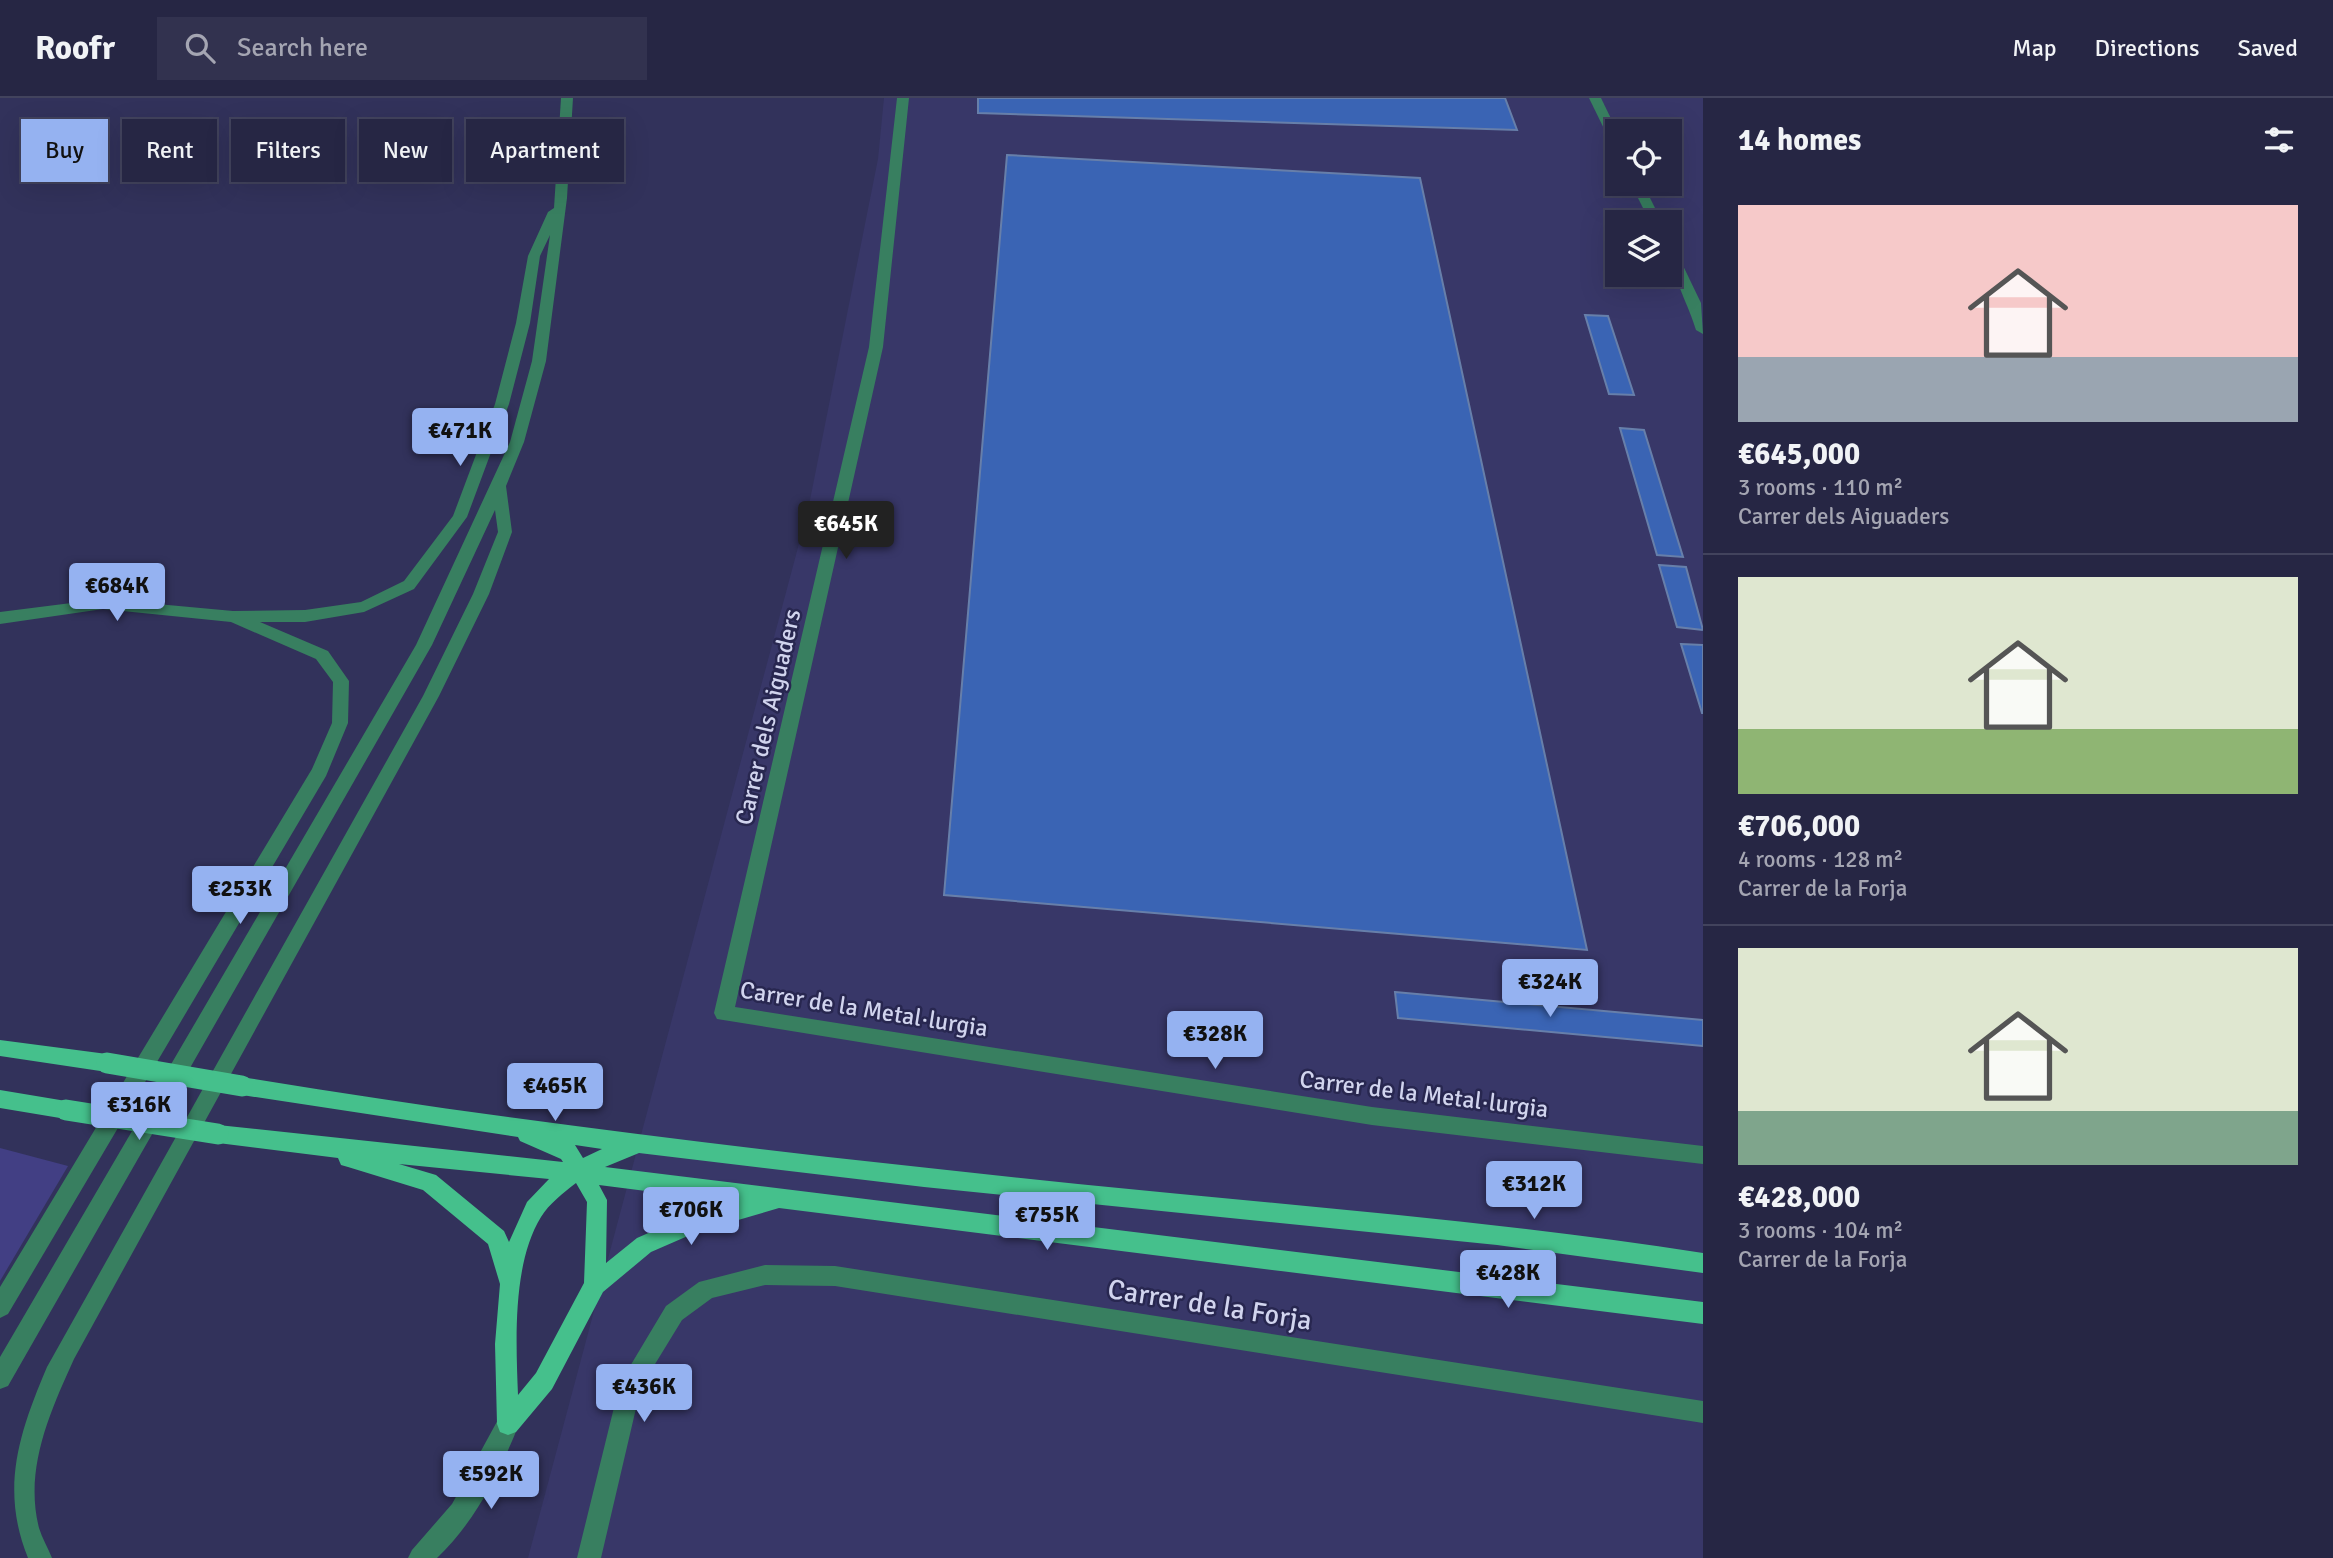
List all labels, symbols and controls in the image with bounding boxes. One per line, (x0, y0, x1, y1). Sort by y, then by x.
search box (157, 17, 647, 80)
text: Roofr (35, 28, 115, 69)
icon: search (181, 29, 219, 67)
text: Search here (237, 32, 368, 64)
text: Map (2012, 33, 2057, 63)
text: Directions (2095, 33, 2200, 63)
text: Saved (2238, 33, 2298, 63)
chip: Buy (21, 119, 108, 182)
chip: Rent (122, 119, 217, 182)
chip: Filters (231, 119, 345, 182)
chip: New (359, 119, 452, 182)
chip: Apartment (466, 119, 624, 182)
map controls (1605, 119, 1682, 287)
button: locate (1605, 119, 1682, 196)
icon: filters (2260, 121, 2298, 159)
text: 14 homes (1738, 122, 1861, 159)
button: layers (1605, 210, 1682, 287)
icon: home (1955, 250, 2081, 376)
pin: €471K (411, 408, 509, 468)
text: €471K (428, 416, 492, 445)
text: €645,000 (1738, 436, 1860, 473)
text: 3 rooms · 110 m² (1738, 473, 1903, 502)
pin: €645K (797, 502, 895, 561)
text: Carrer dels Aiguaders (1738, 502, 1949, 531)
text: €645K (814, 509, 878, 538)
pin: €684K (68, 564, 166, 623)
text: €684K (85, 571, 149, 600)
street label: Carrer dels Aiguaders (729, 606, 807, 828)
icon: home (1955, 622, 2081, 748)
text: €706,000 (1738, 808, 1860, 845)
text: 4 rooms · 128 m² (1738, 845, 1903, 874)
pin: €253K (191, 866, 289, 926)
text: €253K (208, 874, 272, 903)
text: Carrer de la Forja (1738, 874, 1907, 903)
pin: €324K (1501, 960, 1599, 1019)
text: €324K (1518, 967, 1582, 996)
street label: Carrer de la Metal·lurgia (738, 975, 990, 1043)
icon: home (1955, 993, 2081, 1119)
pin: €328K (1166, 1012, 1264, 1071)
text: €328K (1183, 1019, 1247, 1048)
pin: €465K (506, 1063, 604, 1123)
street label: Carrer de la Metal·lurgia (1298, 1064, 1550, 1124)
text: €465K (523, 1071, 587, 1100)
pin: €316K (90, 1082, 188, 1142)
text: €316K (107, 1090, 171, 1119)
pin: €312K (1485, 1162, 1583, 1221)
text: €312K (1502, 1169, 1566, 1198)
text: €428,000 (1738, 1179, 1860, 1216)
pin: €706K (642, 1188, 740, 1247)
pin: €755K (998, 1192, 1096, 1252)
text: €706K (659, 1195, 723, 1224)
text: €755K (1015, 1200, 1079, 1229)
text: 3 rooms · 104 m² (1738, 1216, 1903, 1245)
text: Carrer de la Forja (1738, 1245, 1907, 1274)
pin: €428K (1459, 1250, 1557, 1310)
text: €428K (1476, 1258, 1540, 1287)
street label: Carrer de la Forja (1105, 1272, 1314, 1338)
pin: €436K (595, 1364, 693, 1424)
text: €436K (612, 1372, 676, 1401)
pin: €592K (442, 1452, 540, 1511)
text: €592K (459, 1459, 523, 1488)

